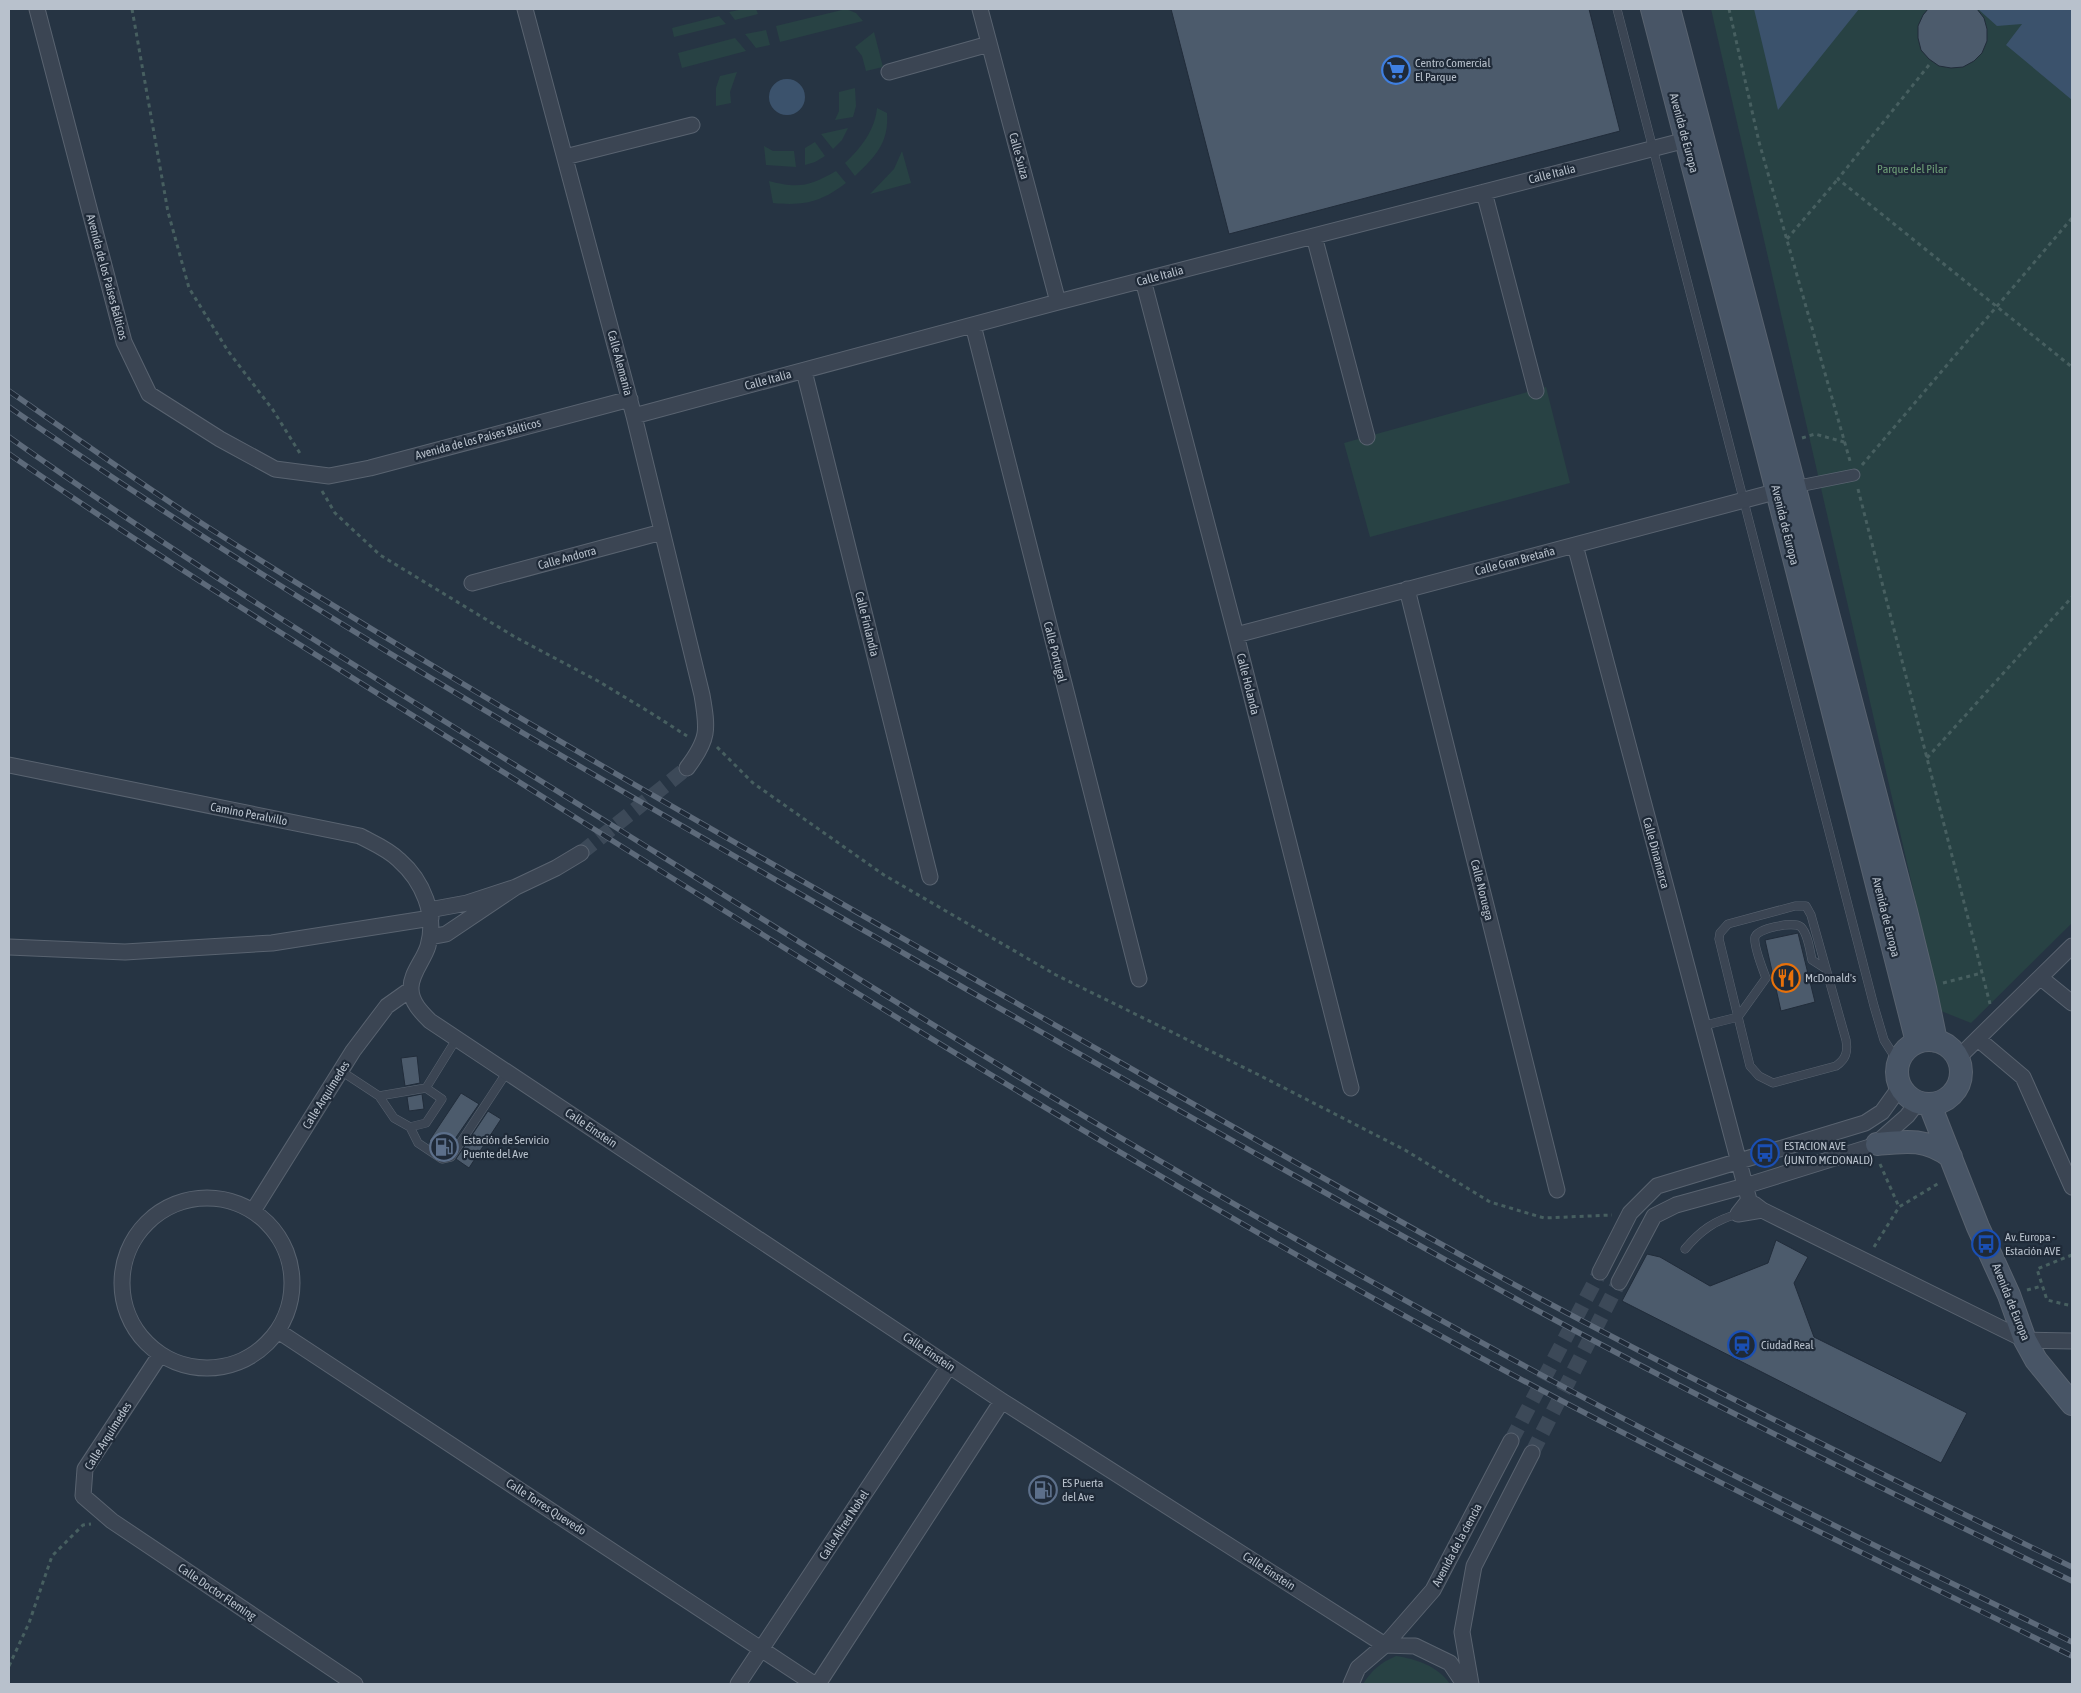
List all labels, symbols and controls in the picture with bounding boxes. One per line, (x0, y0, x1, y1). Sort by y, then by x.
supermarket icon: Centro Comercial El Parque (1381, 55, 1411, 85)
place label: Centro Comercial El Parque (1415, 56, 1491, 84)
street label: Avenida de Europa (1667, 92, 1701, 174)
street label: Calle Suiza (1006, 131, 1032, 181)
street label: Calle Italia (1527, 161, 1577, 187)
park label: Parque del Pilar (1877, 162, 1947, 176)
street label: Avenida de los Países Bálticos (83, 213, 131, 341)
street label: Calle Italia (1135, 263, 1185, 289)
street label: Calle Alemania (605, 329, 635, 397)
street label: Calle Italia (743, 367, 793, 393)
street label: Avenida de los Países Bálticos (414, 415, 542, 463)
street label: Avenida de Europa (1768, 484, 1802, 566)
street label: Calle Andorra (536, 544, 598, 572)
street label: Calle Gran Bretaña (1474, 544, 1556, 578)
street label: Calle Finlandia (852, 590, 882, 658)
street label: Calle Portugal (1041, 620, 1069, 685)
street label: Calle Holanda (1234, 652, 1262, 716)
street label: Camino Peralvillo (209, 800, 289, 828)
street label: Calle Dinamarca (1640, 816, 1672, 890)
street label: Calle Noruega (1468, 858, 1496, 922)
street label: Avenida de Europa (1869, 876, 1903, 958)
restaurant icon: McDonald's (1771, 963, 1801, 993)
place label: McDonald's (1805, 971, 1856, 985)
street label: Calle Arquímedes (300, 1058, 352, 1132)
street label: Calle Einstein (562, 1106, 620, 1150)
fuel station icon: Estación de Servicio Puente del Ave (429, 1132, 459, 1162)
place label: Estación de Servicio Puente del Ave (463, 1133, 549, 1161)
bus stop icon: ESTACION AVE (JUNTO MCDONALD) (1750, 1138, 1780, 1168)
place label: ESTACION AVE (JUNTO MCDONALD) (1784, 1139, 1873, 1167)
bus stop icon: Av. Europa - Estación AVE (1971, 1229, 2001, 1259)
place label: Av. Europa - Estación AVE (2005, 1230, 2060, 1258)
street label: Avenida de Europa (1989, 1261, 2033, 1343)
street label: Calle Einstein (900, 1330, 958, 1374)
station icon: Ciudad Real (1727, 1330, 1757, 1360)
place label: Ciudad Real (1761, 1338, 1815, 1352)
street label: Calle Arquímedes (82, 1399, 134, 1473)
fuel station icon: ES Puerta del Ave (1028, 1475, 1058, 1505)
street label: Calle Torres Quevedo (503, 1476, 589, 1538)
place label: ES Puerta del Ave (1062, 1476, 1103, 1504)
street label: Calle Alfred Nobel (816, 1487, 872, 1562)
street label: Avenida de la ciencia (1429, 1501, 1485, 1589)
street label: Calle Einstein (1240, 1549, 1298, 1593)
street label: Calle Doctor Fleming (175, 1561, 259, 1624)

